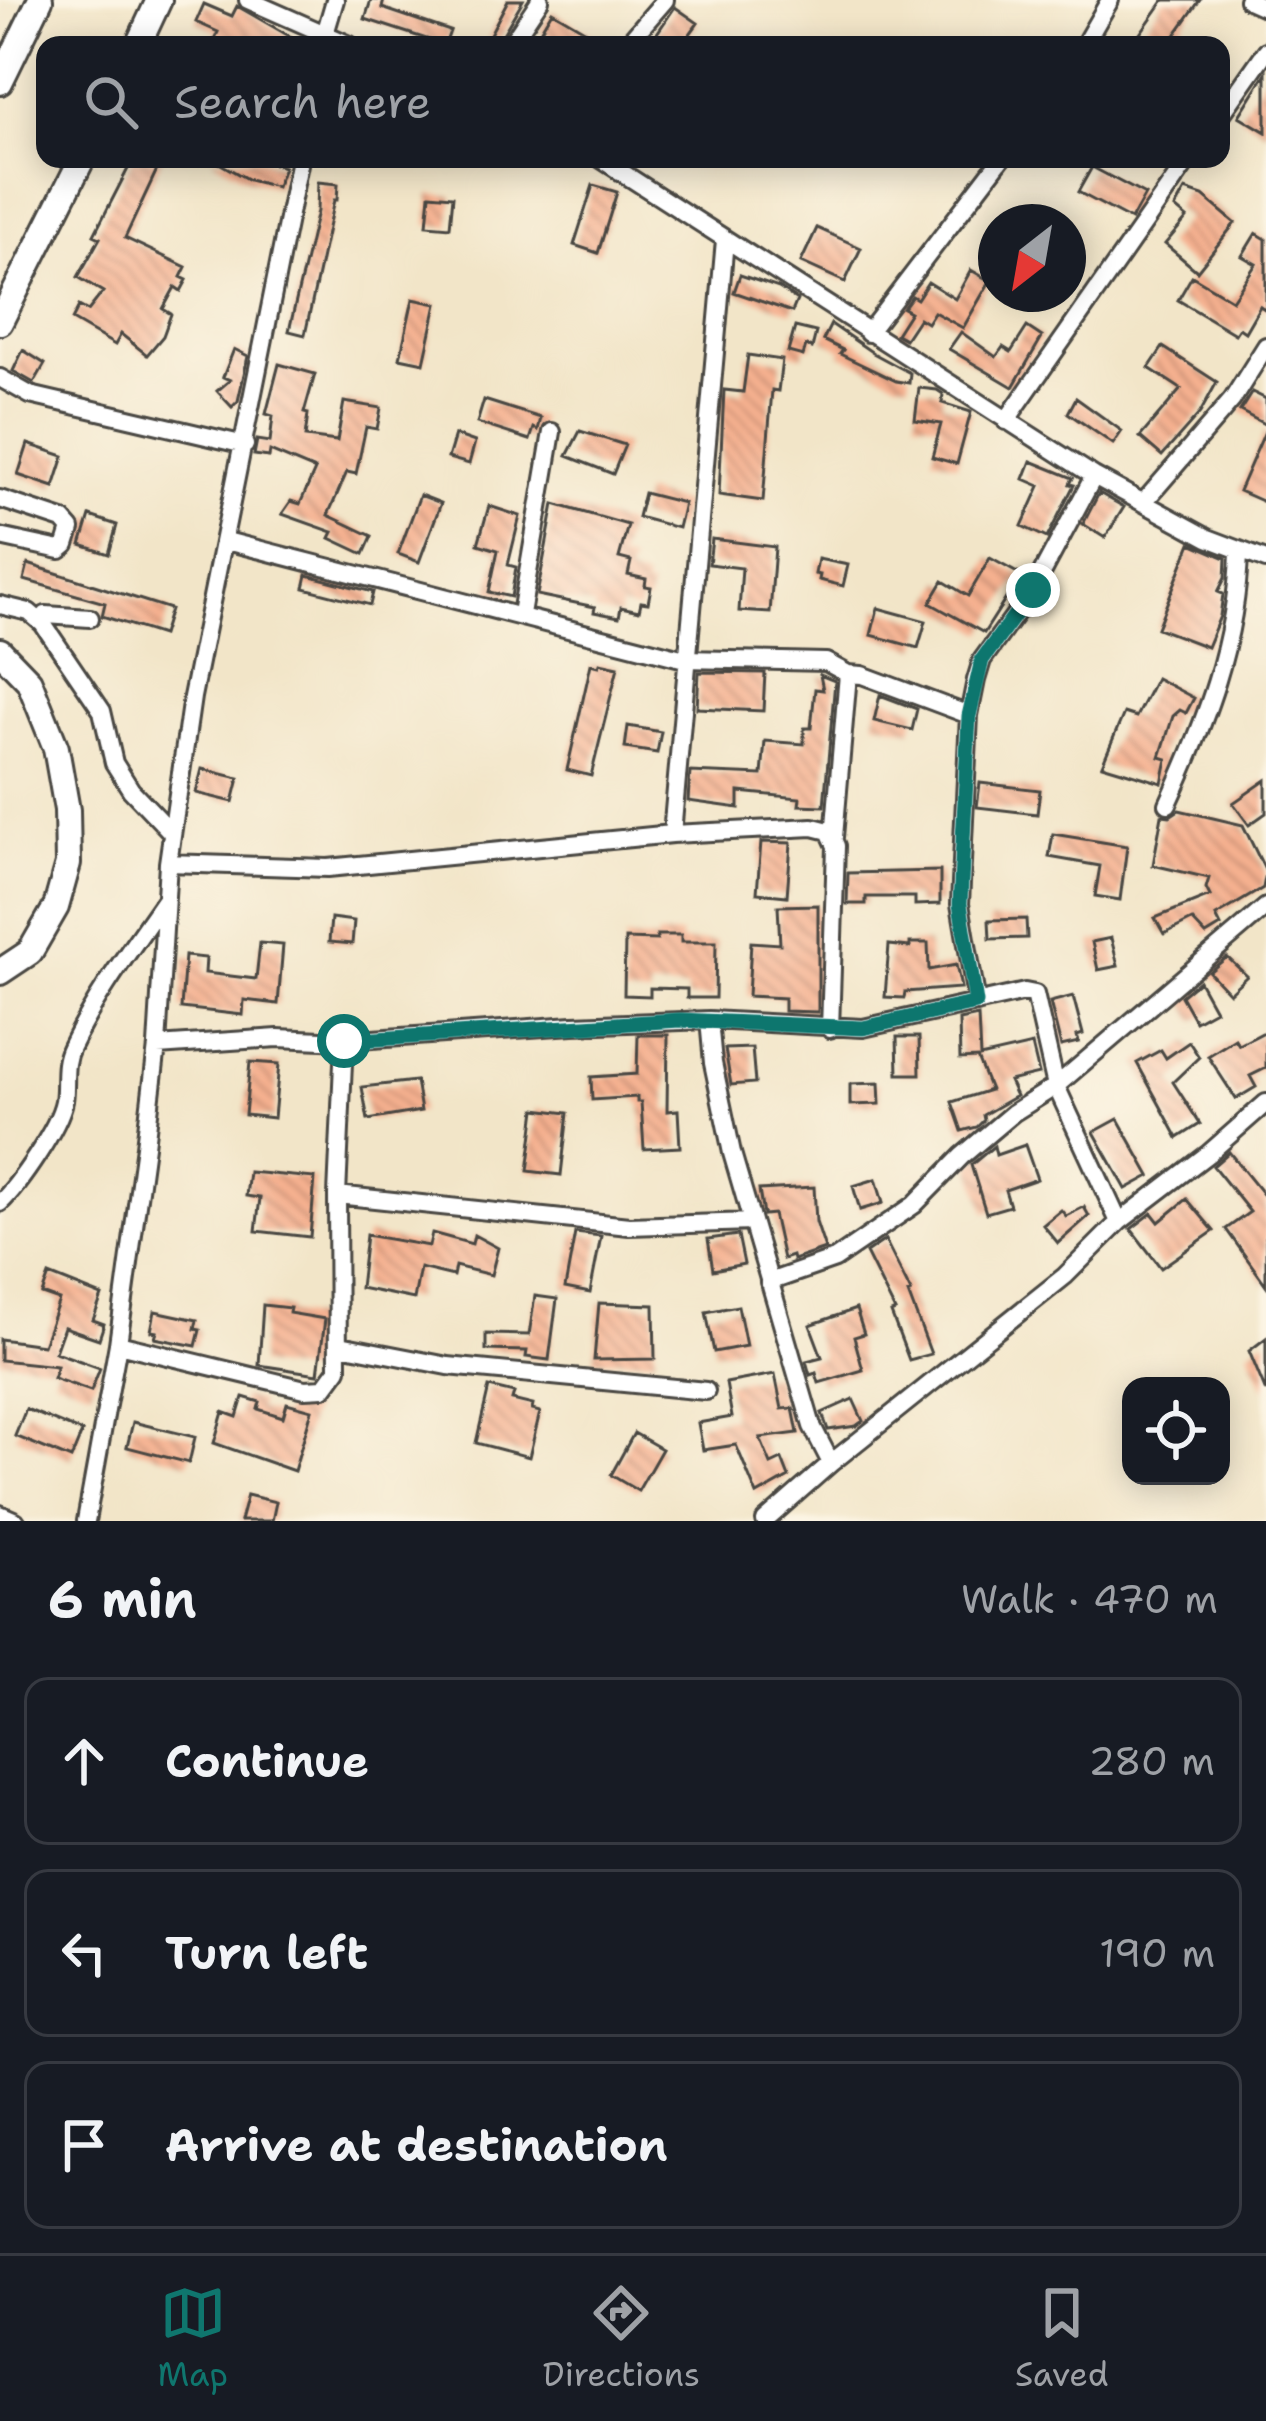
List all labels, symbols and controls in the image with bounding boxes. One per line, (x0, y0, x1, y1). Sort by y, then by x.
search box (36, 36, 1230, 168)
icon: search (78, 69, 144, 135)
text: Search here (174, 72, 431, 132)
north arrow (978, 204, 1086, 312)
route end (1006, 563, 1060, 617)
route start (317, 1014, 371, 1068)
map controls (1122, 1377, 1230, 1485)
button: locate (1122, 1377, 1230, 1485)
text: 6 min (48, 1565, 197, 1633)
text: Walk · 470 m (961, 1573, 1218, 1625)
icon: ahead (51, 1728, 117, 1794)
text: Continue (165, 1731, 369, 1791)
text: 280 m (1088, 1735, 1215, 1787)
icon: left (51, 1920, 117, 1986)
text: Turn left (165, 1923, 368, 1983)
text: 190 m (1099, 1927, 1215, 1979)
icon: arrive (51, 2112, 117, 2178)
text: Arrive at destination (165, 2115, 668, 2175)
tab: Map (157, 2280, 228, 2397)
tab: Directions (543, 2280, 700, 2397)
tab: Saved (1015, 2280, 1109, 2397)

